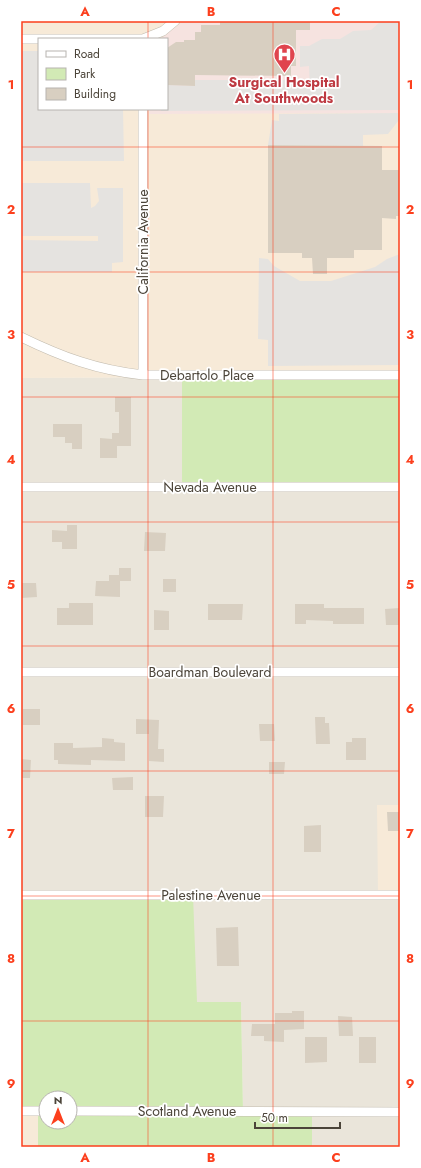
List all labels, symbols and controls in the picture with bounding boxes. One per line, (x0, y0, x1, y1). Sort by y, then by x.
text: A (79, 2, 90, 21)
text: B (207, 2, 216, 21)
text: C (331, 2, 341, 21)
legend (38, 38, 168, 110)
hospital icon: Surgical Hospital At Southwoods (271, 41, 297, 74)
text: Road (74, 45, 100, 63)
text: Park (74, 65, 96, 83)
place label: Surgical Hospital At Southwoods (228, 72, 340, 108)
text: 1 (8, 75, 14, 94)
text: 1 (407, 75, 413, 94)
text: Building (74, 85, 116, 103)
street label: California Avenue (133, 189, 153, 295)
text: 2 (7, 200, 15, 219)
text: 2 (406, 200, 414, 219)
text: 3 (7, 325, 15, 344)
text: 3 (406, 325, 414, 344)
street label: Debartolo Place (160, 365, 254, 385)
text: 4 (6, 450, 16, 469)
text: 4 (405, 450, 415, 469)
street label: Nevada Avenue (163, 477, 257, 497)
text: 5 (7, 575, 15, 594)
text: 5 (406, 575, 414, 594)
street label: Boardman Boulevard (149, 662, 271, 682)
text: 6 (7, 699, 16, 718)
text: 6 (406, 699, 415, 718)
text: 7 (7, 824, 15, 843)
text: 7 (406, 824, 414, 843)
street label: Palestine Avenue (161, 885, 261, 905)
text: 8 (7, 949, 15, 968)
text: 8 (406, 949, 414, 968)
text: 9 (7, 1074, 16, 1093)
text: 9 (406, 1074, 415, 1093)
north arrow (38, 1090, 78, 1130)
text: N (54, 1092, 62, 1108)
street label: Scotland Avenue (138, 1101, 236, 1121)
scale bar (255, 1104, 340, 1130)
text: 50 m (261, 1109, 288, 1127)
text: A (79, 1148, 90, 1167)
text: B (207, 1148, 216, 1167)
text: C (331, 1148, 341, 1167)

